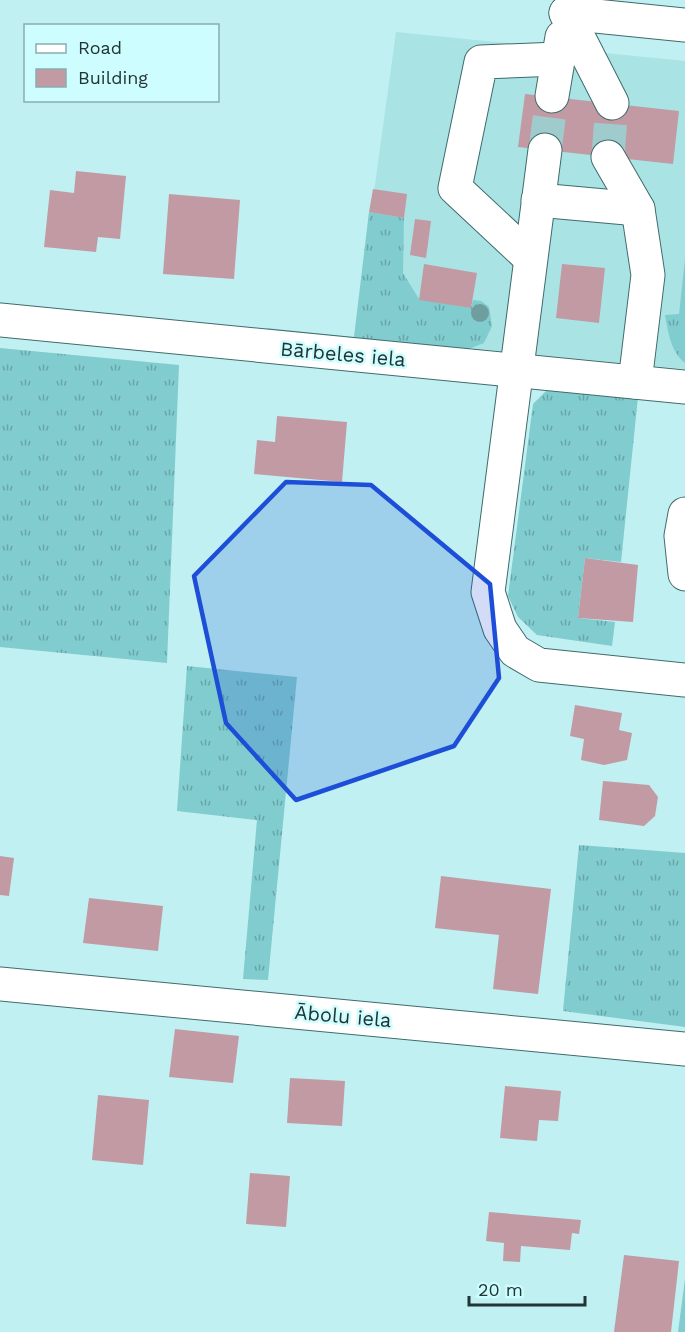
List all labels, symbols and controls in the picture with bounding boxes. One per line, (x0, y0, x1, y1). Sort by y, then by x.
legend (24, 24, 219, 102)
text: Road (78, 37, 122, 58)
text: Building (78, 67, 148, 88)
street label: Bārbeles iela (279, 337, 407, 371)
street label: Ābolu iela (293, 1000, 393, 1032)
scale bar (469, 1269, 584, 1307)
text: 20 m (478, 1279, 523, 1300)

